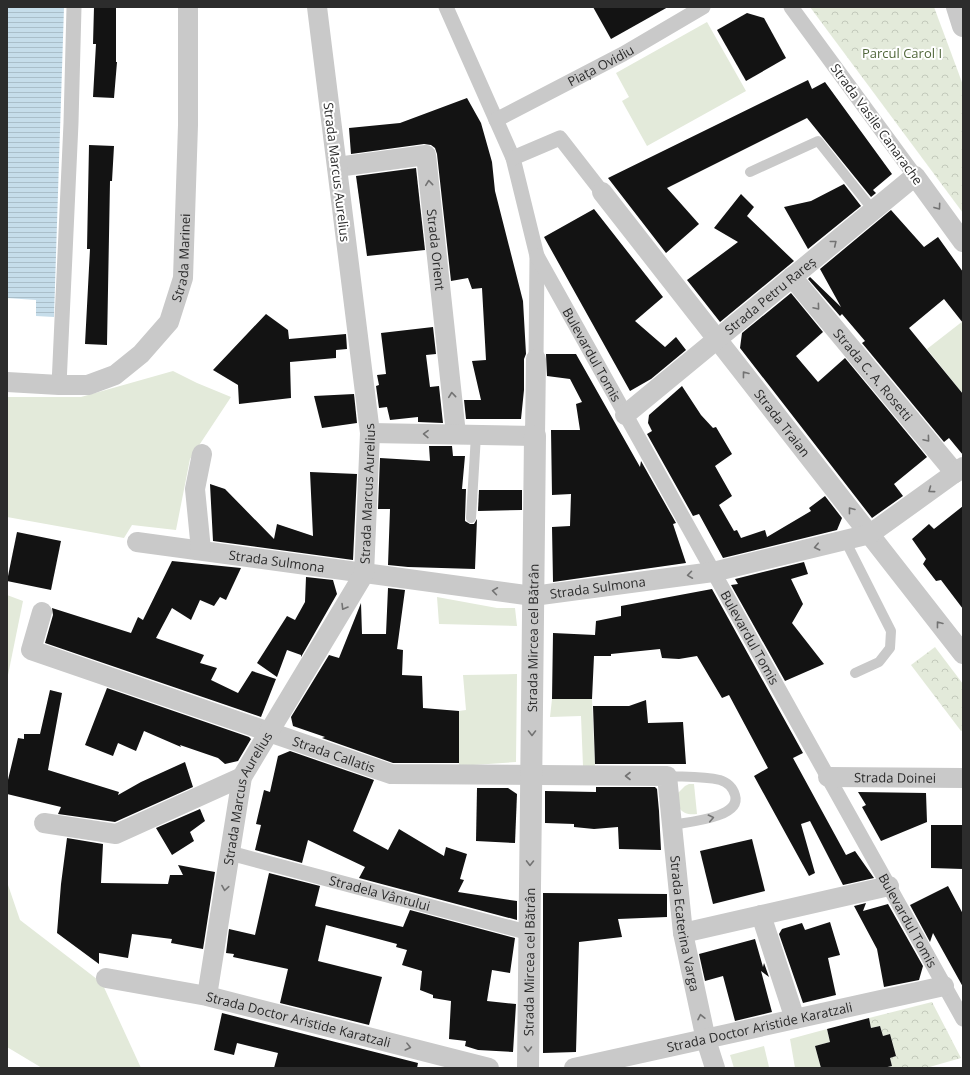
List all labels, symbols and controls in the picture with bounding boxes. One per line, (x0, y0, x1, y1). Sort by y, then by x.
street label: Piața Ovidiu (564, 41, 637, 90)
park label: Parcul Carol I (862, 44, 942, 62)
street label: Strada Vasile Canarache (827, 60, 927, 188)
street label: Strada Marcus Aurelius (320, 101, 354, 243)
one-way arrow (425, 180, 434, 186)
one-way arrow (933, 203, 940, 210)
street label: Strada Orient (423, 208, 450, 292)
street label: Strada Marinei (167, 213, 194, 304)
one-way arrow (829, 240, 836, 247)
street label: Strada Petru Rareș (721, 252, 820, 338)
one-way arrow (812, 302, 819, 310)
street label: Bulevardul Tomis (559, 304, 626, 405)
street label: Strada C. A. Rosetti (830, 325, 917, 425)
one-way arrow (743, 372, 750, 379)
street label: Strada Traian (750, 385, 814, 460)
one-way arrow (448, 392, 457, 398)
street label: Strada Marcus Aurelius (355, 422, 379, 564)
one-way arrow (423, 430, 429, 438)
one-way arrow (922, 435, 929, 442)
one-way arrow (929, 485, 936, 492)
one-way arrow (848, 507, 855, 514)
one-way arrow (814, 542, 820, 550)
street label: Strada Sulmona (228, 546, 326, 576)
street label: Strada Mircea cel Bătrân (523, 564, 543, 712)
one-way arrow (687, 570, 693, 579)
street label: Strada Sulmona (549, 572, 647, 603)
one-way arrow (492, 587, 498, 596)
street label: Bulevardul Tomis (717, 587, 784, 688)
one-way arrow (341, 603, 348, 610)
one-way arrow (937, 621, 944, 628)
street label: Strada Marcus Aurelius (219, 728, 276, 866)
one-way arrow (528, 730, 536, 736)
street label: Strada Callatis (290, 732, 378, 777)
street label: Strada Doinei (854, 768, 936, 787)
one-way arrow (625, 772, 631, 780)
one-way arrow (707, 814, 714, 822)
street label: Strada Ecaterina Varga (666, 855, 704, 993)
one-way arrow (526, 860, 534, 866)
street label: Bulevardul Tomis (874, 870, 941, 971)
street label: Stradela Vântului (327, 871, 432, 915)
one-way arrow (221, 885, 229, 891)
street label: Strada Mircea cel Bătrân (519, 888, 539, 1036)
street label: Strada Doctor Aristide Karatzali (204, 987, 393, 1052)
street label: Strada Doctor Aristide Karatzali (665, 998, 854, 1056)
one-way arrow (697, 1014, 705, 1020)
one-way arrow (404, 1042, 411, 1051)
one-way arrow (524, 1046, 532, 1052)

